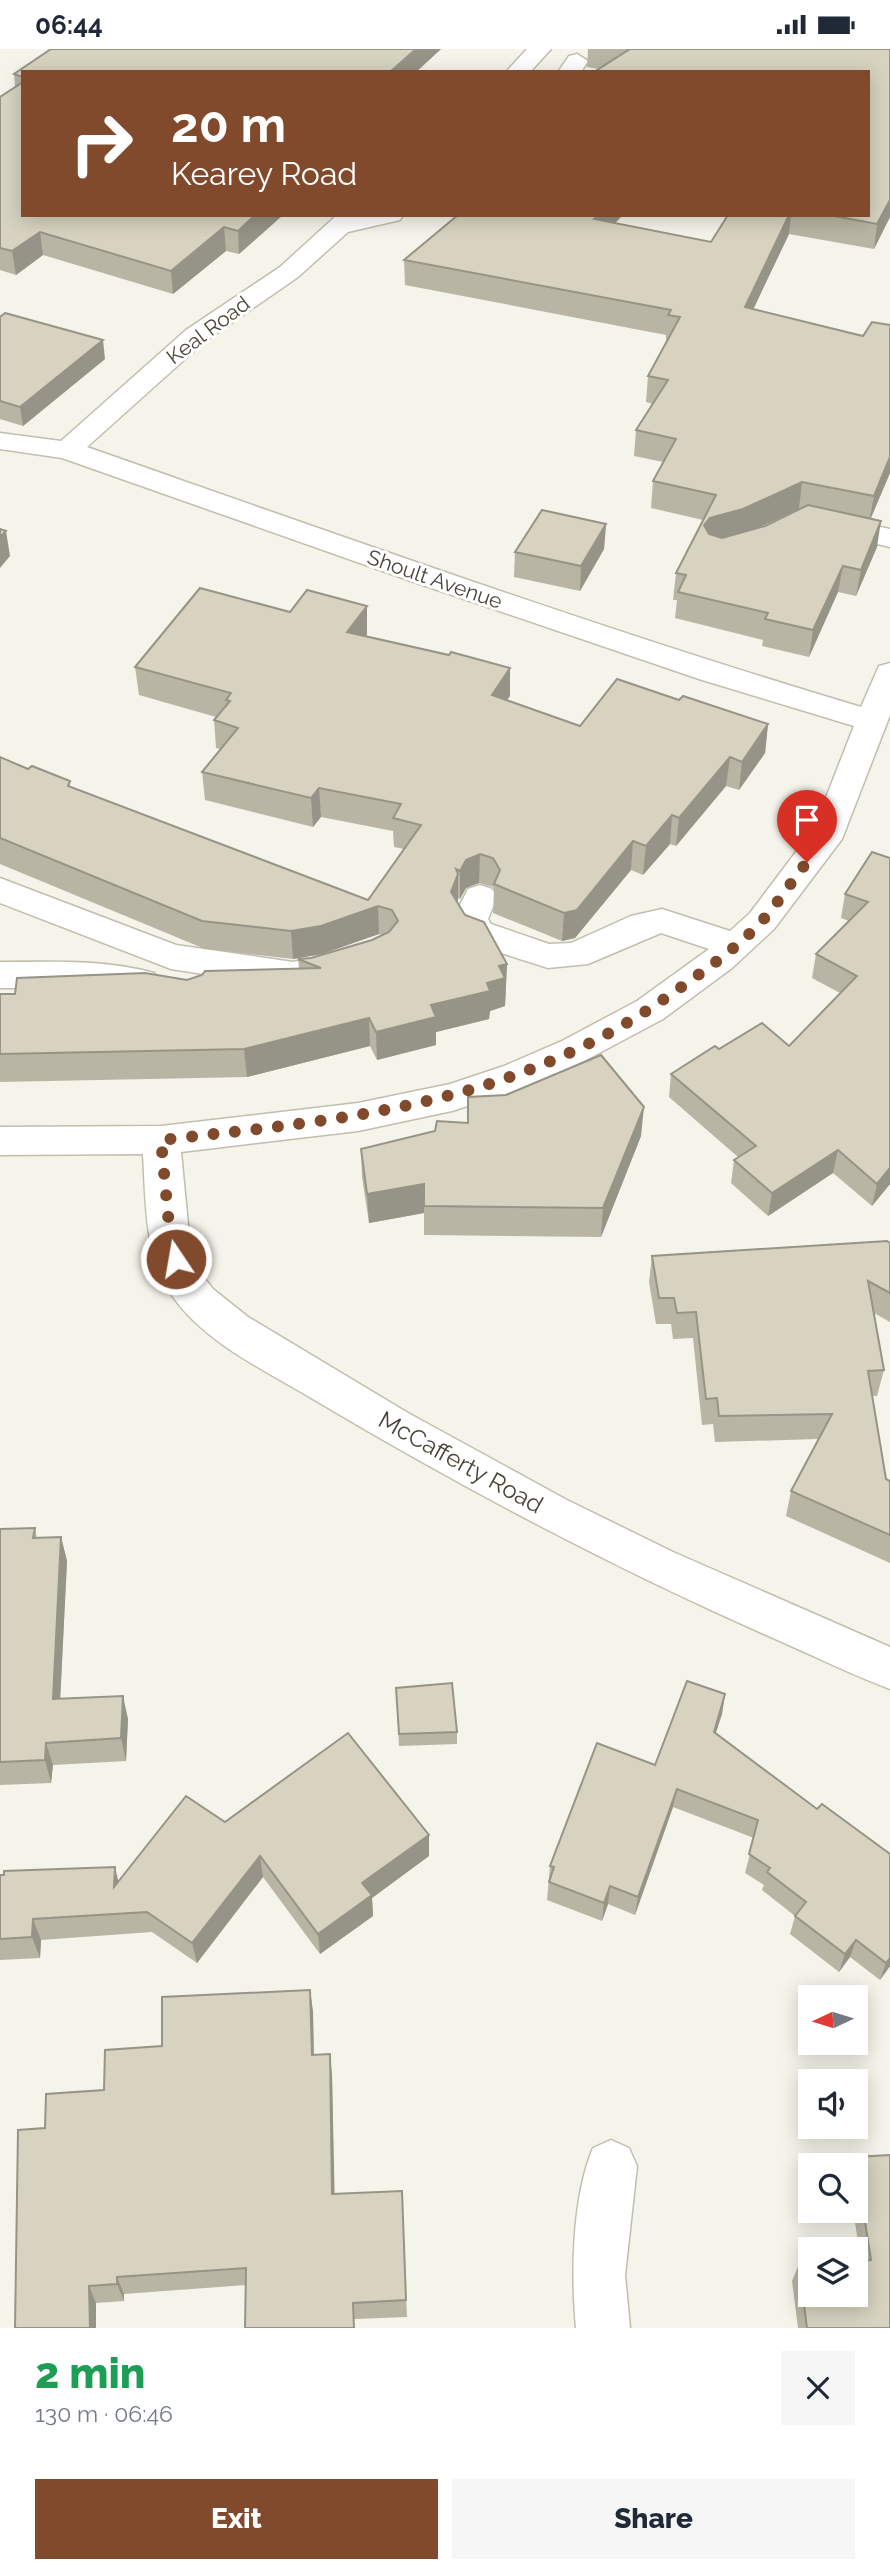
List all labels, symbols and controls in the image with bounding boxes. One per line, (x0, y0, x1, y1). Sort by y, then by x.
text: 06:44 (35, 10, 103, 40)
text: 20 m (171, 96, 286, 153)
icon: right (56, 98, 147, 189)
text: Kearey Road (171, 155, 357, 192)
street label: Keal Road (162, 291, 254, 369)
street label: Shoult Avenue (364, 544, 506, 614)
pin (777, 790, 837, 862)
icon: arrive (788, 801, 826, 839)
position arrow (139, 1222, 213, 1296)
street label: McCafferty Road (374, 1405, 548, 1519)
north arrow (798, 1985, 868, 2055)
map controls (798, 1985, 868, 2307)
button: sound (798, 2069, 868, 2139)
button: search (798, 2153, 868, 2223)
button: layers (798, 2237, 868, 2307)
text: 2 min (35, 2349, 145, 2398)
button: close (781, 2351, 855, 2425)
text: 130 m · 06:46 (35, 2400, 173, 2427)
button: Exit (35, 2479, 438, 2559)
button: Share (452, 2479, 855, 2559)

